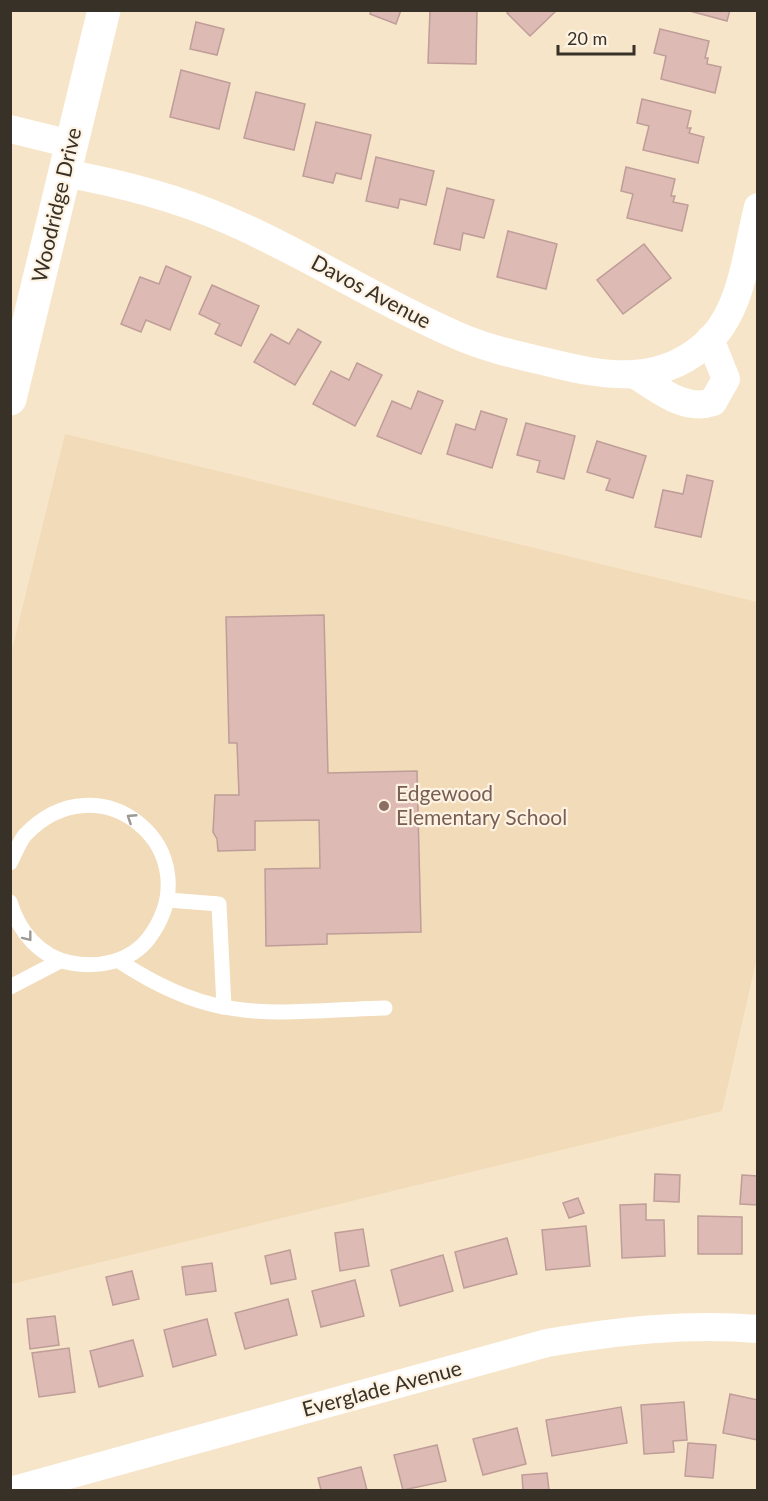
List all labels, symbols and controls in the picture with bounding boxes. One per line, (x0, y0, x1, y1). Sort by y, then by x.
scale bar (558, 18, 634, 56)
text: 20 m (567, 27, 607, 49)
street label: Woodridge Drive (26, 125, 85, 284)
street label: Davos Avenue (308, 249, 436, 333)
place label: Edgewood Elementary School (396, 780, 567, 829)
marker: Edgewood Elementary School (377, 799, 391, 813)
one-way arrow (127, 814, 137, 826)
one-way arrow (21, 931, 32, 942)
street label: Everglade Avenue (299, 1354, 464, 1421)

